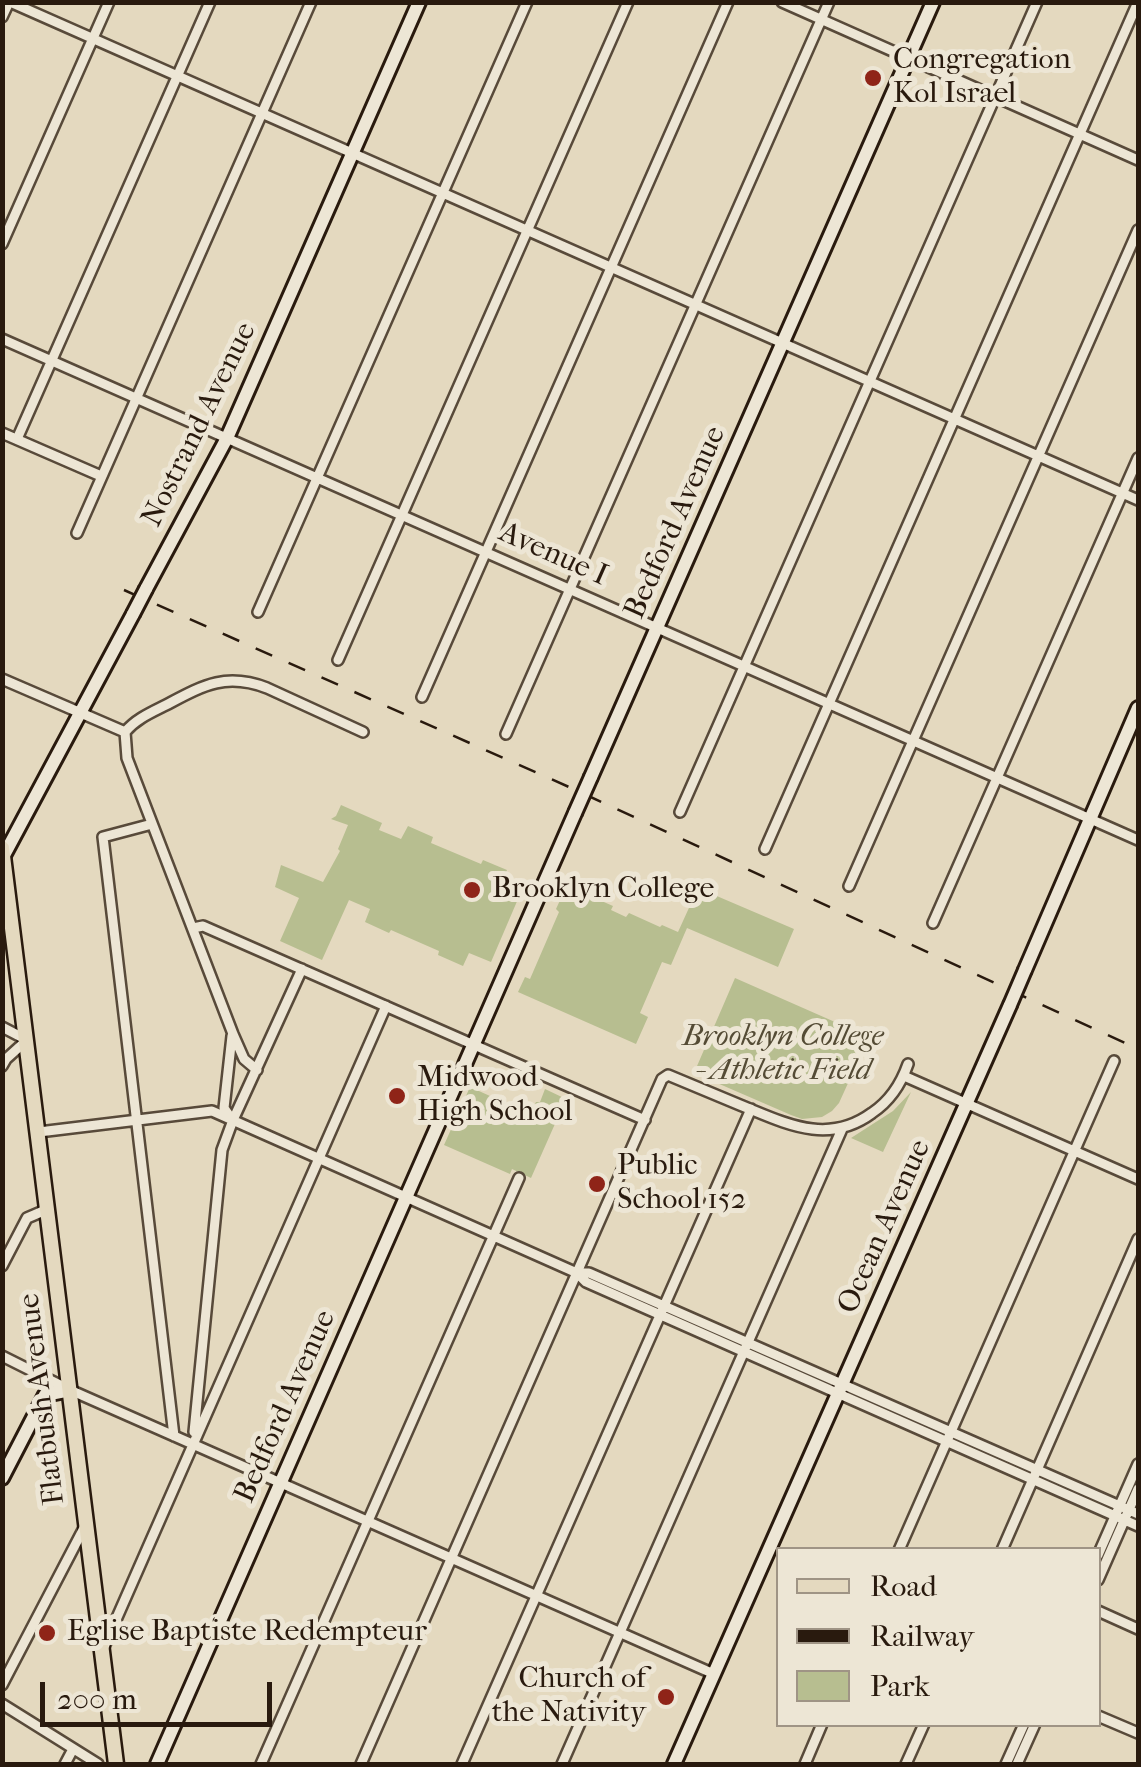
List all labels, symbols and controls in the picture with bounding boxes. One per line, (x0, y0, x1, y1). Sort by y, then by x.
place label: Congregation Kol Israel (893, 43, 1071, 114)
marker: Congregation Kol Israel (862, 67, 884, 89)
street label: Nostrand Avenue (135, 317, 265, 533)
street label: Bedford Avenue (617, 421, 735, 625)
street label: Avenue I (493, 515, 613, 595)
place label: Brooklyn College (492, 872, 714, 908)
marker: Brooklyn College (461, 879, 483, 901)
park label: Brooklyn College - Athletic Field (683, 1020, 883, 1090)
place label: Midwood High School (417, 1061, 573, 1132)
marker: Midwood High School (386, 1085, 408, 1107)
street label: Ocean Avenue (831, 1135, 939, 1319)
place label: Public School 152 (617, 1149, 746, 1220)
marker: Public School 152 (586, 1173, 608, 1195)
street label: Flatbush Avenue (12, 1291, 74, 1507)
street label: Bedford Avenue (227, 1305, 345, 1509)
legend (776, 1547, 1101, 1727)
text: Road (870, 1569, 937, 1604)
place label: Eglise Baptiste Redempteur (67, 1615, 427, 1651)
text: Railway (870, 1619, 974, 1654)
marker: Eglise Baptiste Redempteur (36, 1622, 58, 1644)
scale bar (45, 1662, 278, 1724)
place label: Church of the Nativity (492, 1662, 646, 1732)
text: Park (870, 1669, 930, 1704)
text: 200 m (57, 1682, 137, 1717)
marker: Church of the Nativity (655, 1686, 677, 1708)

